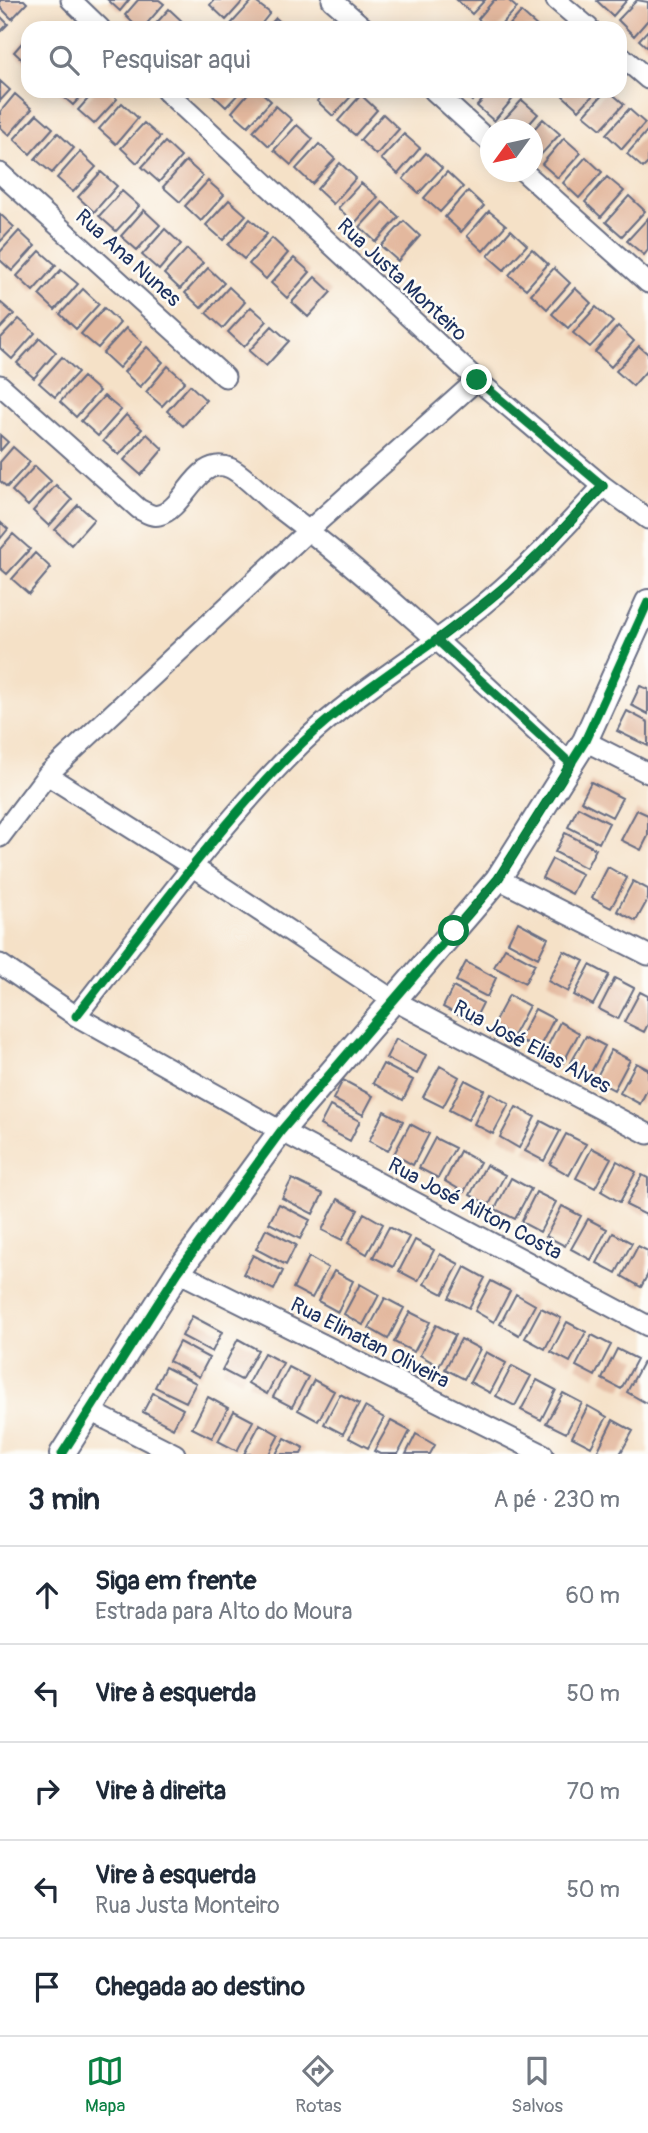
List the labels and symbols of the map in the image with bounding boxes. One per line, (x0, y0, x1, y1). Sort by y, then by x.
north arrow (480, 119, 543, 182)
street label: Rua Ana Nunes (69, 203, 187, 313)
street label: Rua Justa Monteiro (331, 213, 473, 347)
route end (461, 364, 492, 395)
route start (438, 915, 469, 946)
street label: Rua José Elias Alves (449, 994, 616, 1100)
street label: Rua José Ailton Costa (383, 1152, 567, 1266)
street label: Rua Elinatan Oliveira (286, 1291, 454, 1395)

